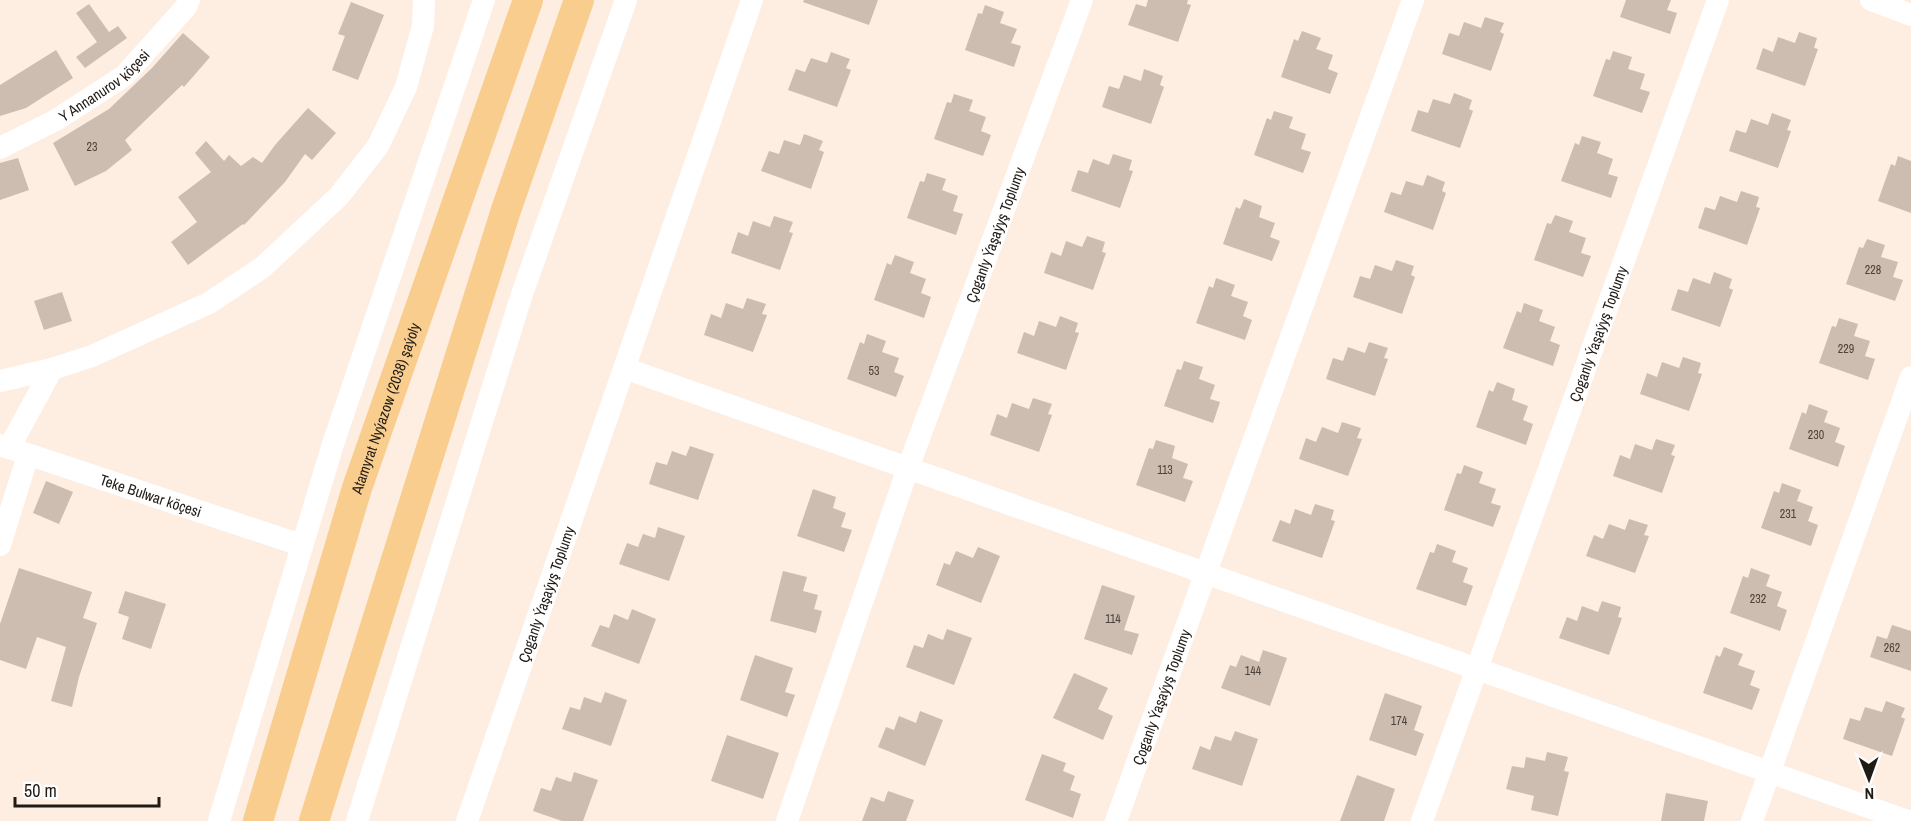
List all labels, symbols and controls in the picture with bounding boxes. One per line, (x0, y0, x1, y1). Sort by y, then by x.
street label: Y Annanurov köçesi (54, 44, 154, 126)
house number: 23 (87, 139, 97, 155)
street label: Çoganly Ýaşaýyş Toplumy (960, 163, 1030, 305)
street label: Çoganly Ýaşaýyş Toplumy (1564, 262, 1632, 405)
house number: 228 (1865, 262, 1881, 278)
street label: Atamyrat Nyýazow (2038) şaýoly (345, 319, 425, 497)
house number: 229 (1838, 341, 1854, 357)
house number: 53 (869, 363, 879, 379)
house number: 230 (1808, 427, 1824, 443)
house number: 113 (1157, 462, 1173, 478)
street label: Teke Bulwar köçesi (97, 468, 205, 522)
house number: 231 (1780, 506, 1797, 522)
street label: Çoganly Ýaşaýyş Toplumy (512, 522, 579, 665)
house number: 232 (1750, 591, 1766, 607)
house number: 114 (1105, 611, 1121, 627)
street label: Çoganly Ýaşaýyş Toplumy (1127, 625, 1195, 768)
house number: 262 (1884, 640, 1900, 656)
house number: 144 (1245, 663, 1262, 679)
house number: 174 (1391, 713, 1408, 729)
north arrow (1839, 749, 1899, 809)
scale bar (15, 770, 159, 808)
text: 50 m (24, 778, 57, 803)
text: N (1864, 783, 1874, 805)

